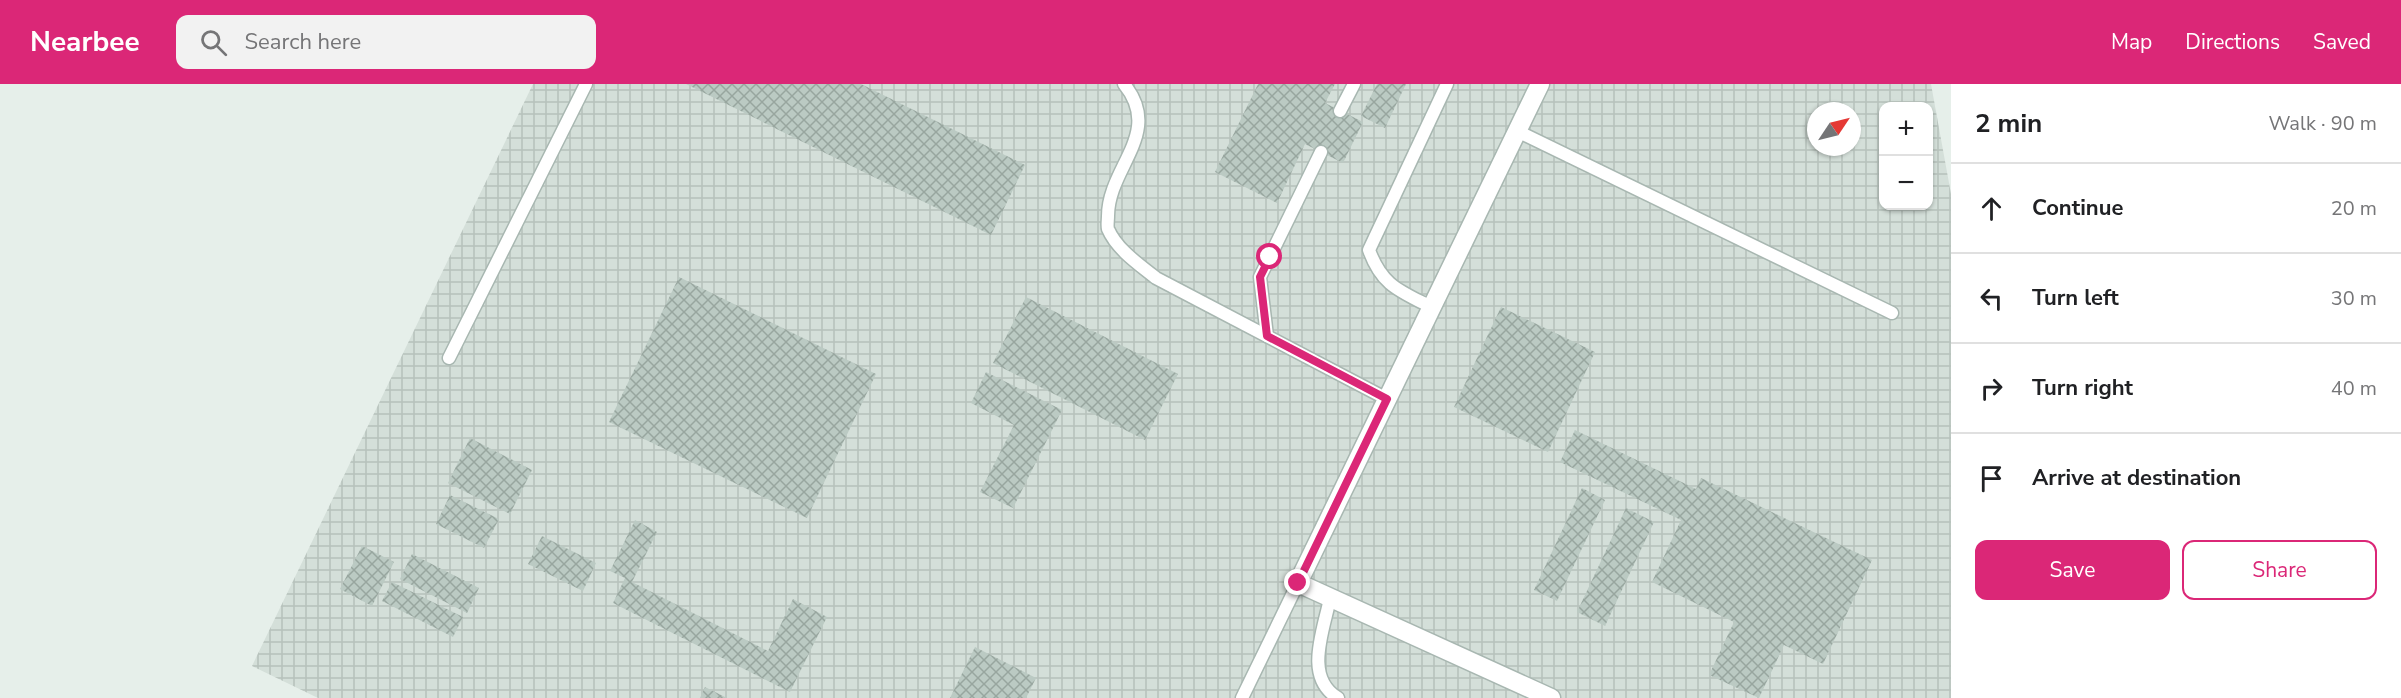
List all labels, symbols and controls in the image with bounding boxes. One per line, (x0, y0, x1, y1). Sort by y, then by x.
search box (176, 15, 596, 69)
text: Nearbee (30, 23, 140, 61)
icon: search (197, 26, 230, 59)
text: Search here (245, 27, 361, 57)
text: Map (2111, 28, 2152, 56)
text: Directions (2185, 28, 2280, 56)
text: Saved (2313, 28, 2371, 56)
north arrow (1807, 102, 1861, 156)
map controls (1879, 102, 1933, 210)
button: + (1879, 102, 1933, 156)
text: 2 min (1975, 106, 2042, 141)
text: Walk · 90 m (2269, 110, 2377, 137)
button: − (1879, 156, 1933, 210)
icon: ahead (1975, 192, 2008, 225)
text: Continue (2032, 193, 2123, 223)
text: 20 m (2331, 195, 2377, 222)
route start (1256, 243, 1282, 269)
icon: left (1975, 282, 2008, 315)
text: Turn left (2032, 283, 2119, 313)
text: 30 m (2331, 285, 2377, 312)
icon: right (1975, 372, 2008, 405)
text: Turn right (2032, 373, 2133, 403)
text: 40 m (2331, 375, 2377, 402)
icon: arrive (1975, 462, 2008, 495)
text: Arrive at destination (2032, 463, 2241, 493)
button: Save (1975, 540, 2170, 600)
button: Share (2182, 540, 2377, 600)
route end (1284, 569, 1310, 595)

